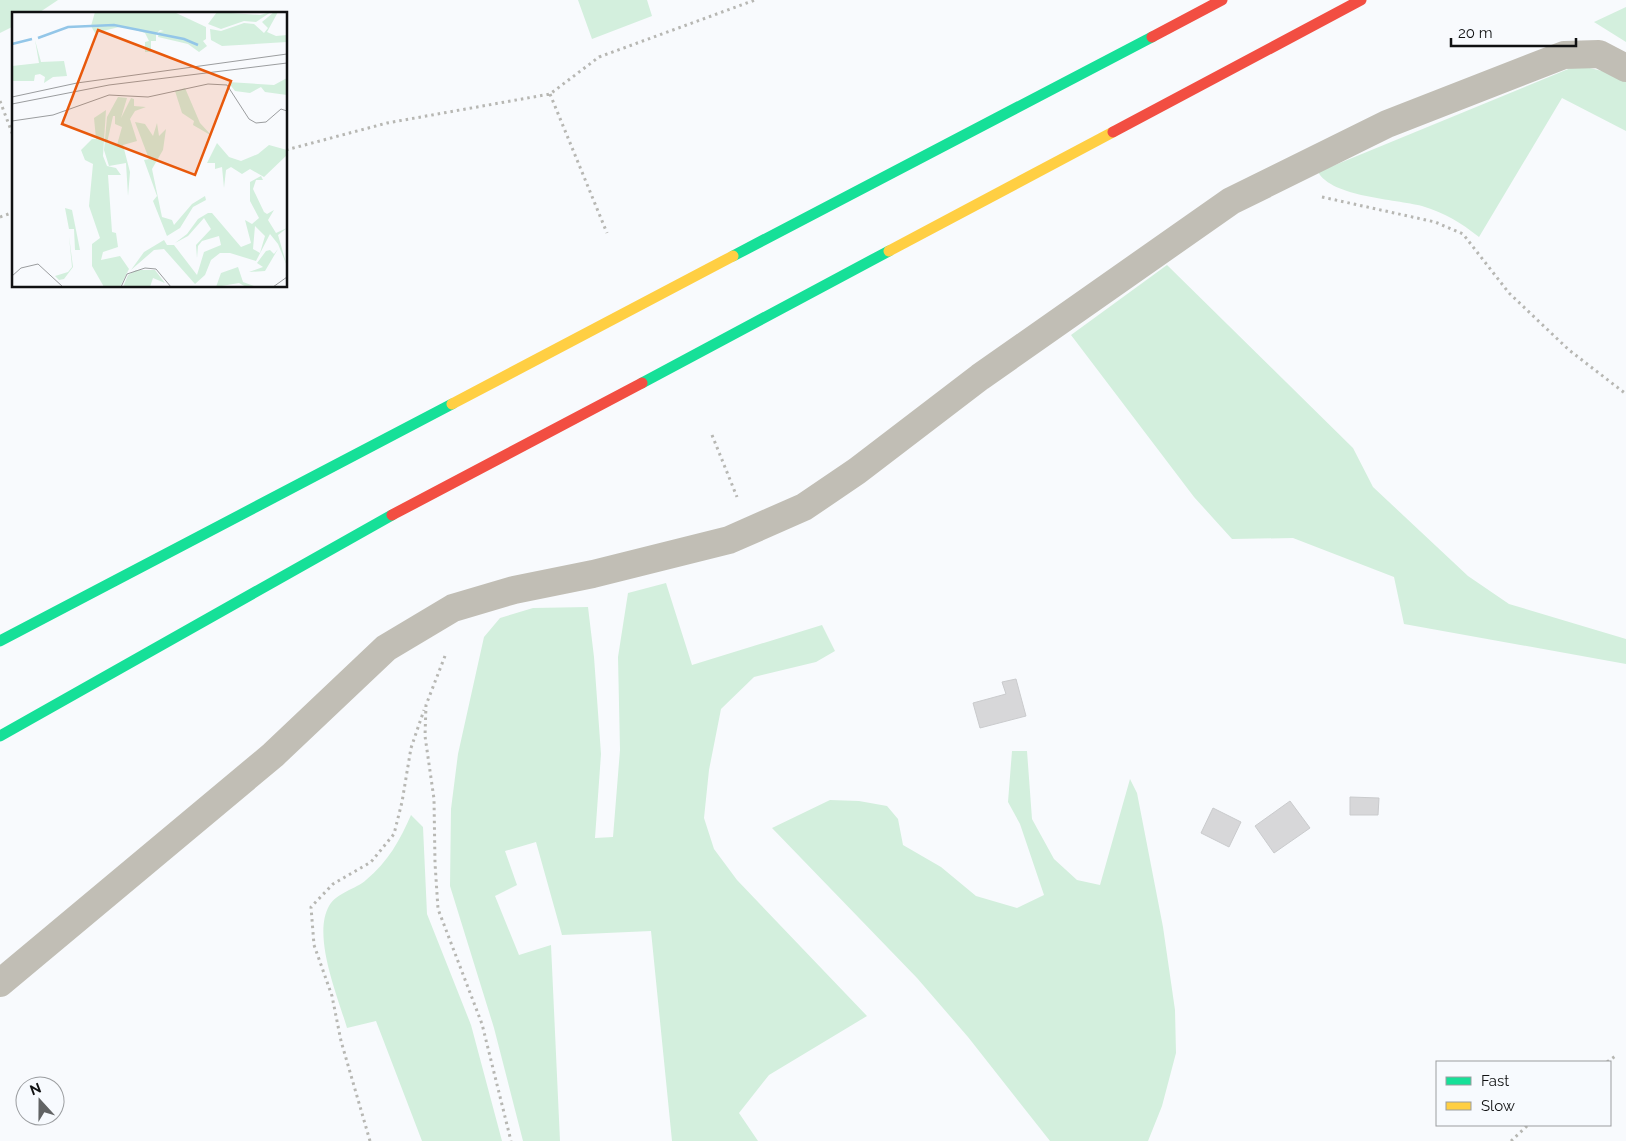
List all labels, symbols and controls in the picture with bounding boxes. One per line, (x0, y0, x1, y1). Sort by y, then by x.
inset map (12, 12, 288, 288)
scale bar (1451, 15, 1576, 47)
text: 20 m (1458, 24, 1493, 42)
legend (1436, 1061, 1611, 1126)
text: Fast (1481, 1072, 1509, 1090)
north arrow (15, 1076, 65, 1126)
text: N (27, 1079, 43, 1098)
text: Slow (1481, 1097, 1515, 1115)

